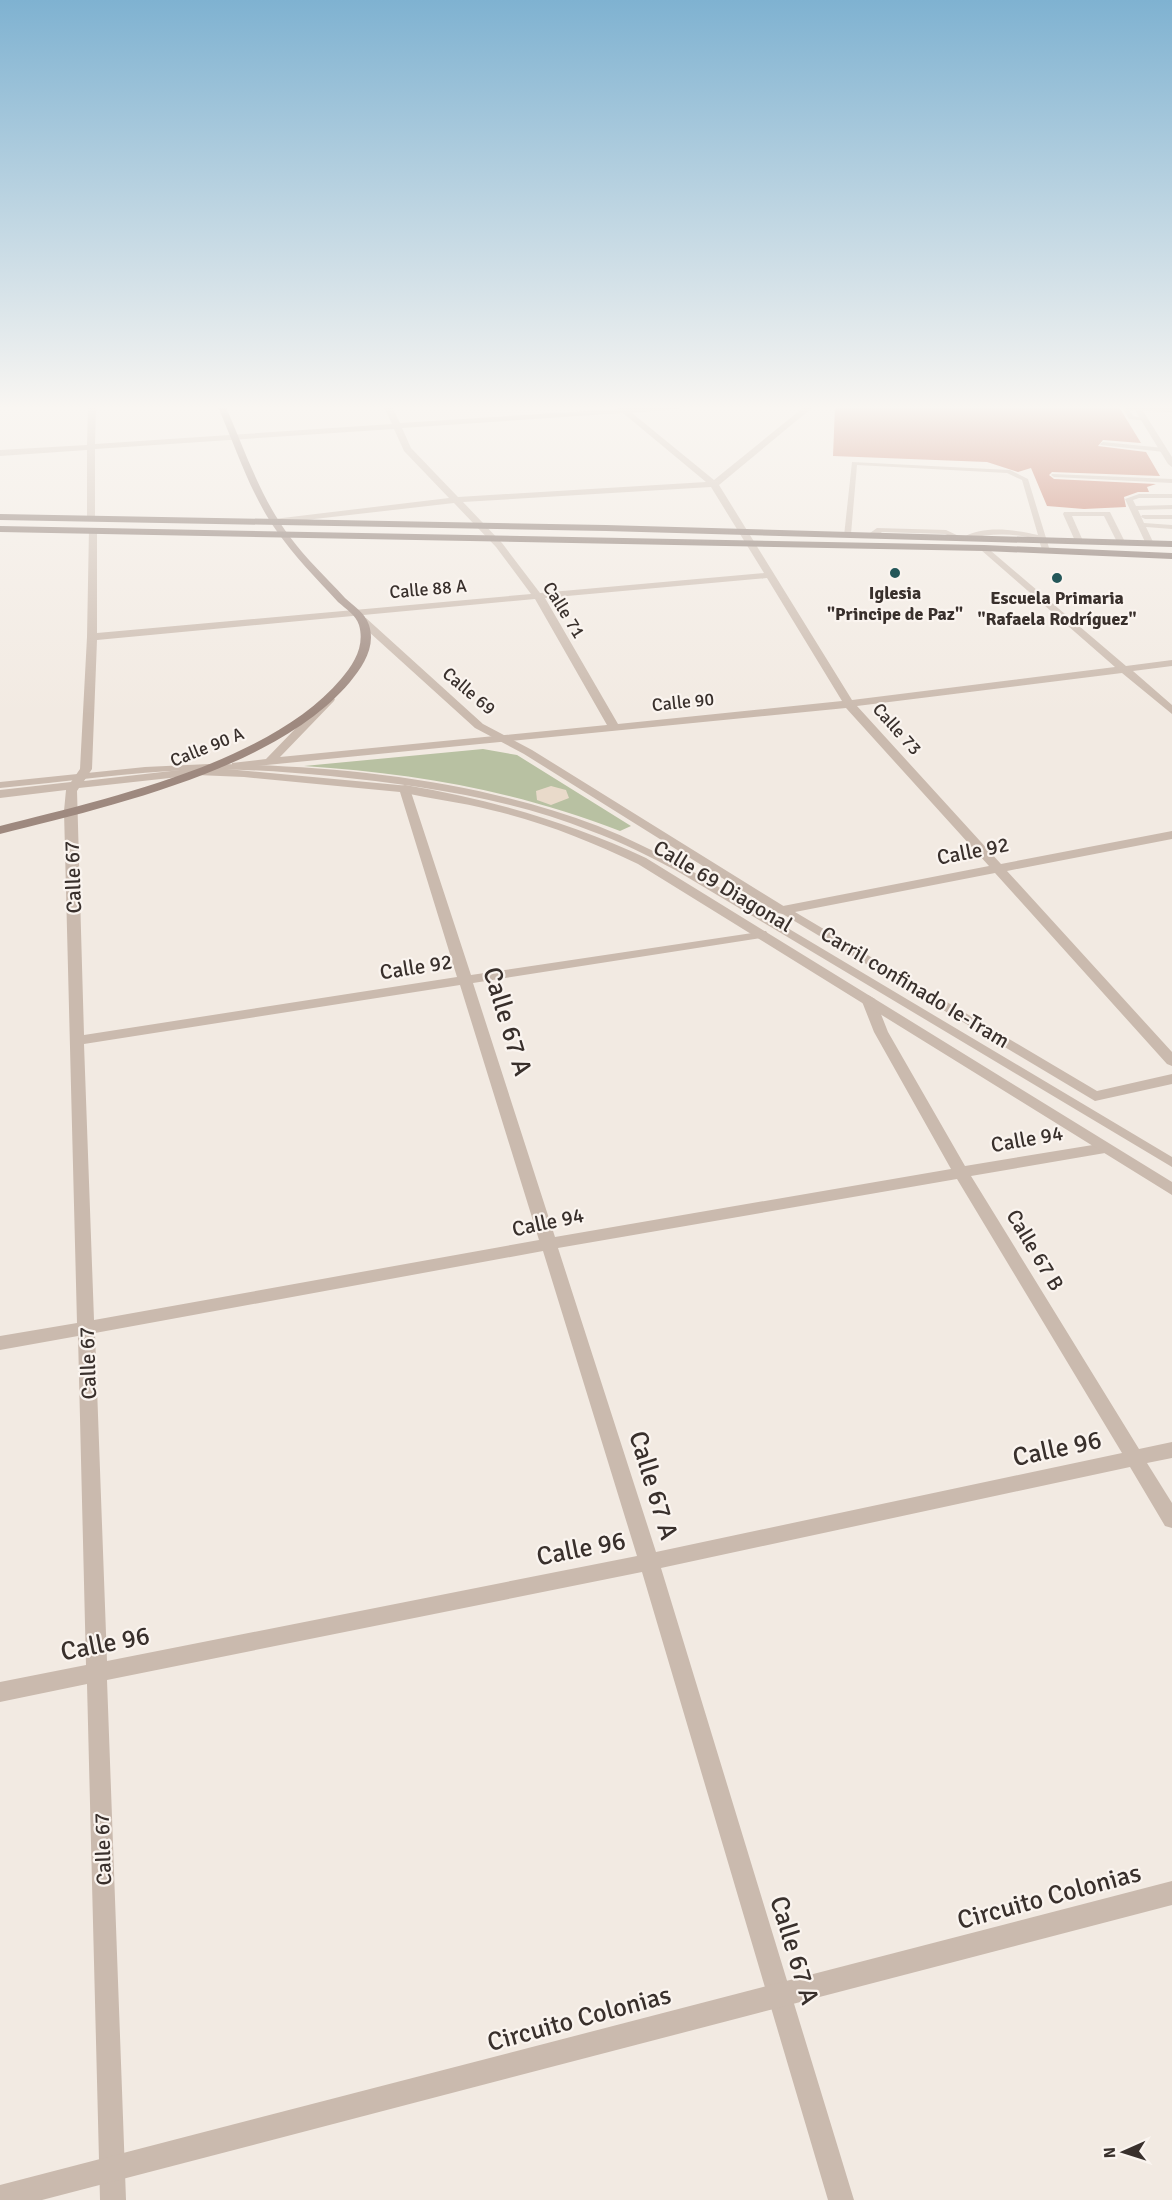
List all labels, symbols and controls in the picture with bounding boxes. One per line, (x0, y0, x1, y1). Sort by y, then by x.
marker: Iglesia "Principe de Paz" (888, 566, 902, 580)
marker: Escuela Primaria "Rafaela Rodríguez" (1050, 571, 1064, 585)
street label: Calle 88 A (388, 575, 468, 603)
street label: Calle 71 (538, 578, 590, 642)
place label: Iglesia "Principe de Paz" (827, 582, 963, 625)
place label: Escuela Primaria "Rafaela Rodríguez" (977, 587, 1137, 630)
street label: Calle 69 (438, 662, 500, 720)
street label: Calle 90 (651, 688, 715, 716)
street label: Calle 73 (868, 698, 926, 760)
street label: Calle 90 A (167, 722, 247, 772)
street label: Calle 92 (935, 831, 1011, 871)
street label: Calle 69 Diagonal (649, 834, 797, 938)
street label: Calle 67 (59, 840, 87, 914)
street label: Carril confinado Ie-Tram (816, 920, 1014, 1054)
street label: Calle 92 (378, 948, 454, 986)
street label: Calle 67 A (475, 963, 539, 1080)
street label: Calle 94 (989, 1120, 1065, 1158)
street label: Calle 94 (510, 1202, 586, 1242)
street label: Calle 67 B (1001, 1205, 1069, 1295)
street label: Calle 67 (74, 1326, 102, 1400)
street label: Calle 96 (1010, 1424, 1105, 1474)
street label: Calle 67 A (621, 1427, 685, 1544)
street label: Calle 96 (534, 1525, 629, 1573)
street label: Calle 96 (58, 1620, 153, 1668)
street label: Calle 67 (89, 1812, 117, 1886)
street label: Circuito Colonias (954, 1857, 1145, 1937)
street label: Calle 67 A (762, 1892, 826, 2009)
street label: Circuito Colonias (484, 1979, 675, 2059)
north arrow (1094, 2122, 1154, 2182)
text: N (1100, 2147, 1120, 2159)

